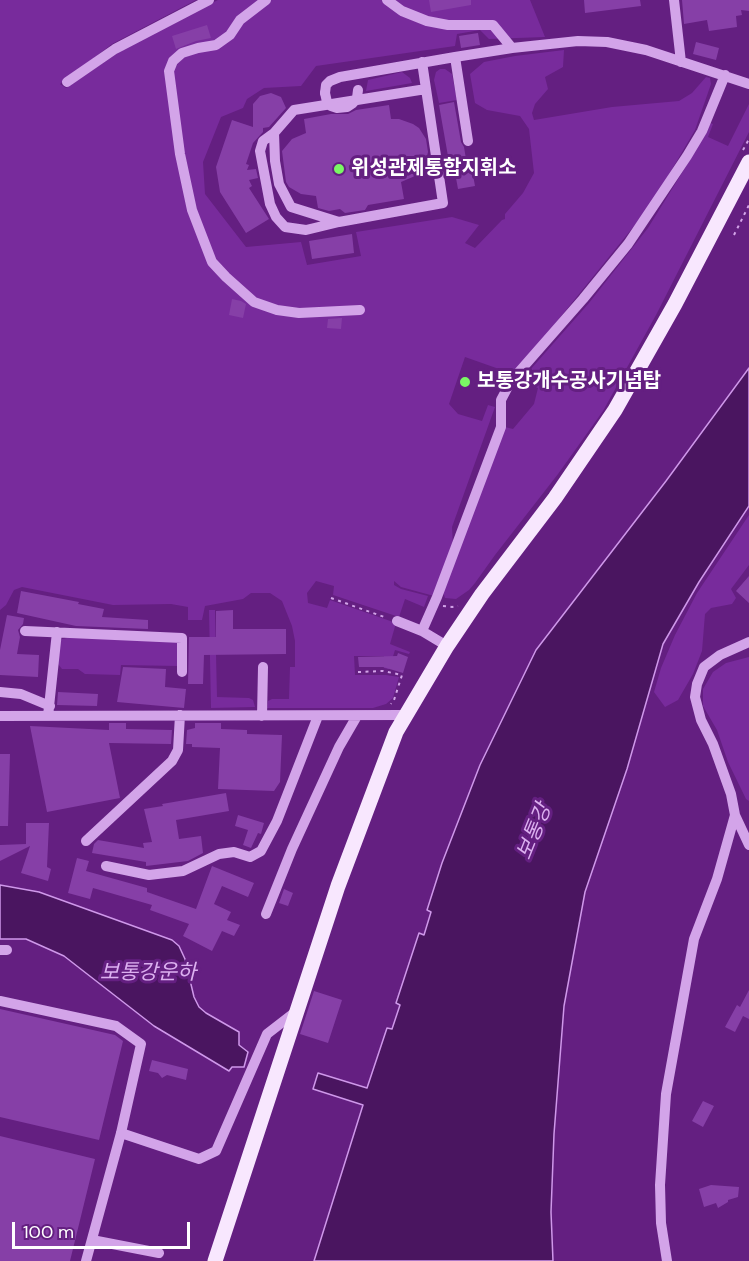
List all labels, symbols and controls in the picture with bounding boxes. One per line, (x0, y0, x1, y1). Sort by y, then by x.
place label: 위성관제통합지휘소 (351, 157, 517, 181)
marker: 위성관제통합지휘소 (332, 162, 346, 176)
place label: 보통강개수공사기념탑 (477, 370, 661, 394)
marker: 보통강개수공사기념탑 (458, 375, 472, 389)
water label: 보통강 (512, 800, 558, 864)
water label: 보통강운하 (100, 960, 196, 986)
scale bar (15, 1210, 194, 1248)
text: 100 m (23, 1220, 74, 1244)

